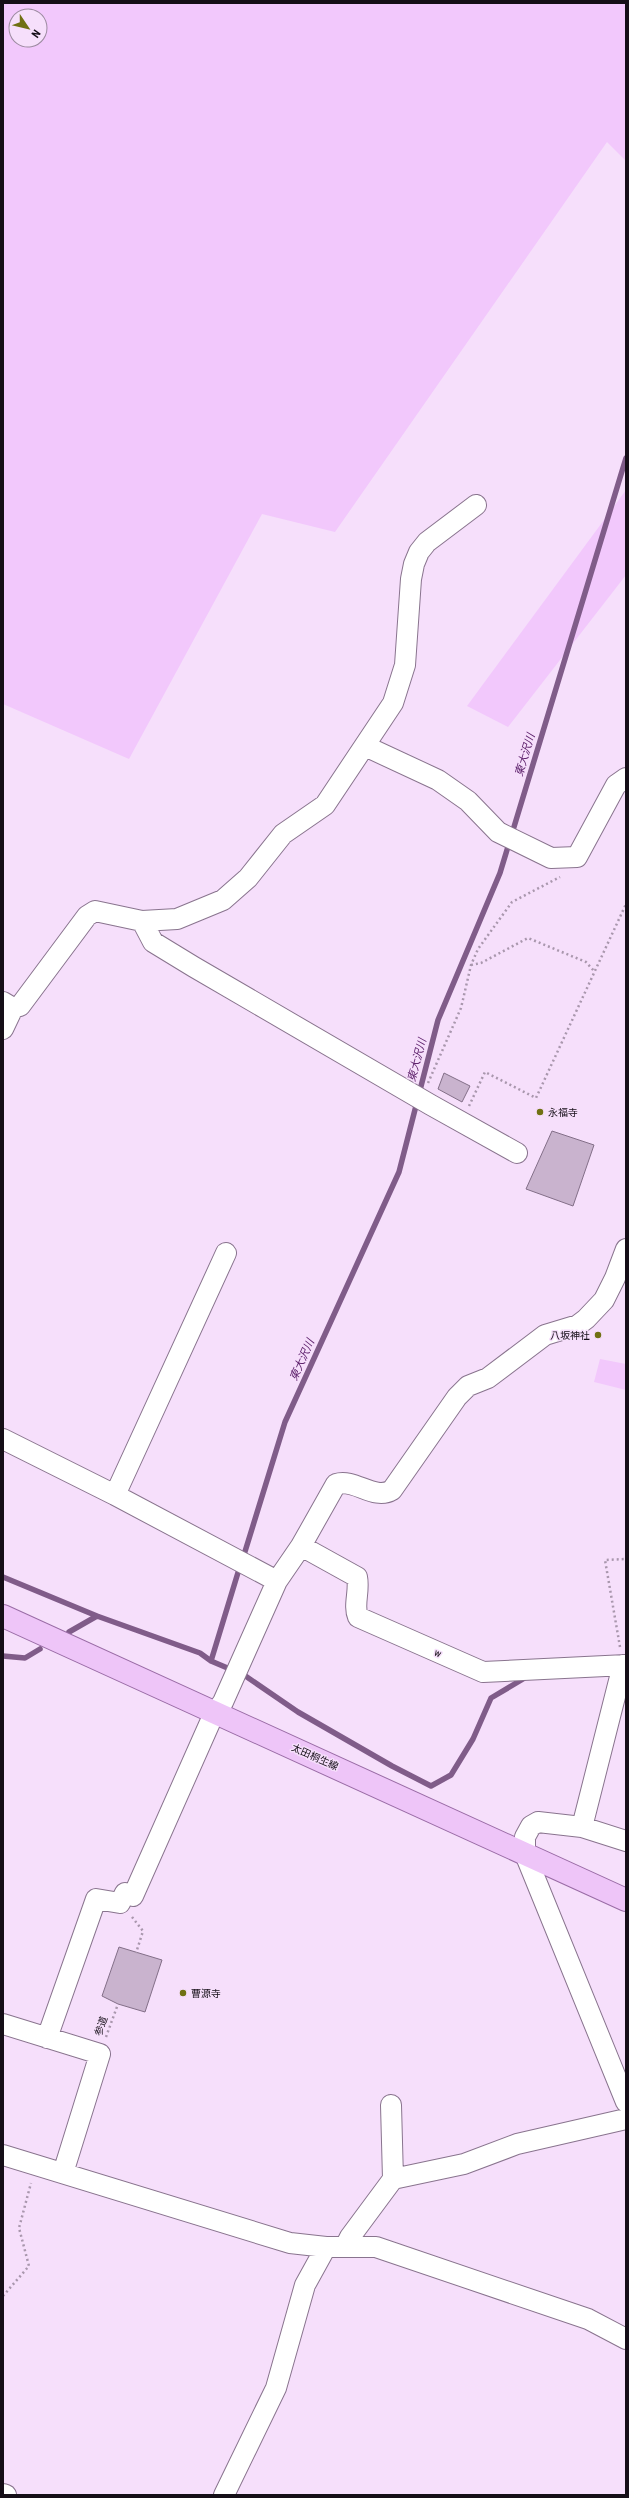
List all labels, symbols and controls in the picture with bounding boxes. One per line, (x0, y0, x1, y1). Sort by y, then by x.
north arrow (8, 8, 48, 48)
text: N (28, 27, 43, 40)
water label: 東大沢川 (512, 731, 538, 778)
water label: 東大沢川 (405, 1036, 429, 1083)
marker: 永福寺 (535, 1107, 545, 1117)
place label: 永福寺 (548, 1107, 578, 1118)
place label: 八坂神社 (550, 1330, 590, 1341)
marker: 八坂神社 (593, 1330, 603, 1340)
water label: 東大沢川 (287, 1336, 317, 1383)
street label: w (433, 1647, 444, 1660)
street label: 太田桐生線 (290, 1742, 340, 1772)
marker: 曹源寺 (178, 1988, 188, 1998)
place label: 曹源寺 (191, 1988, 221, 1999)
street label: 参道 (93, 2015, 109, 2037)

